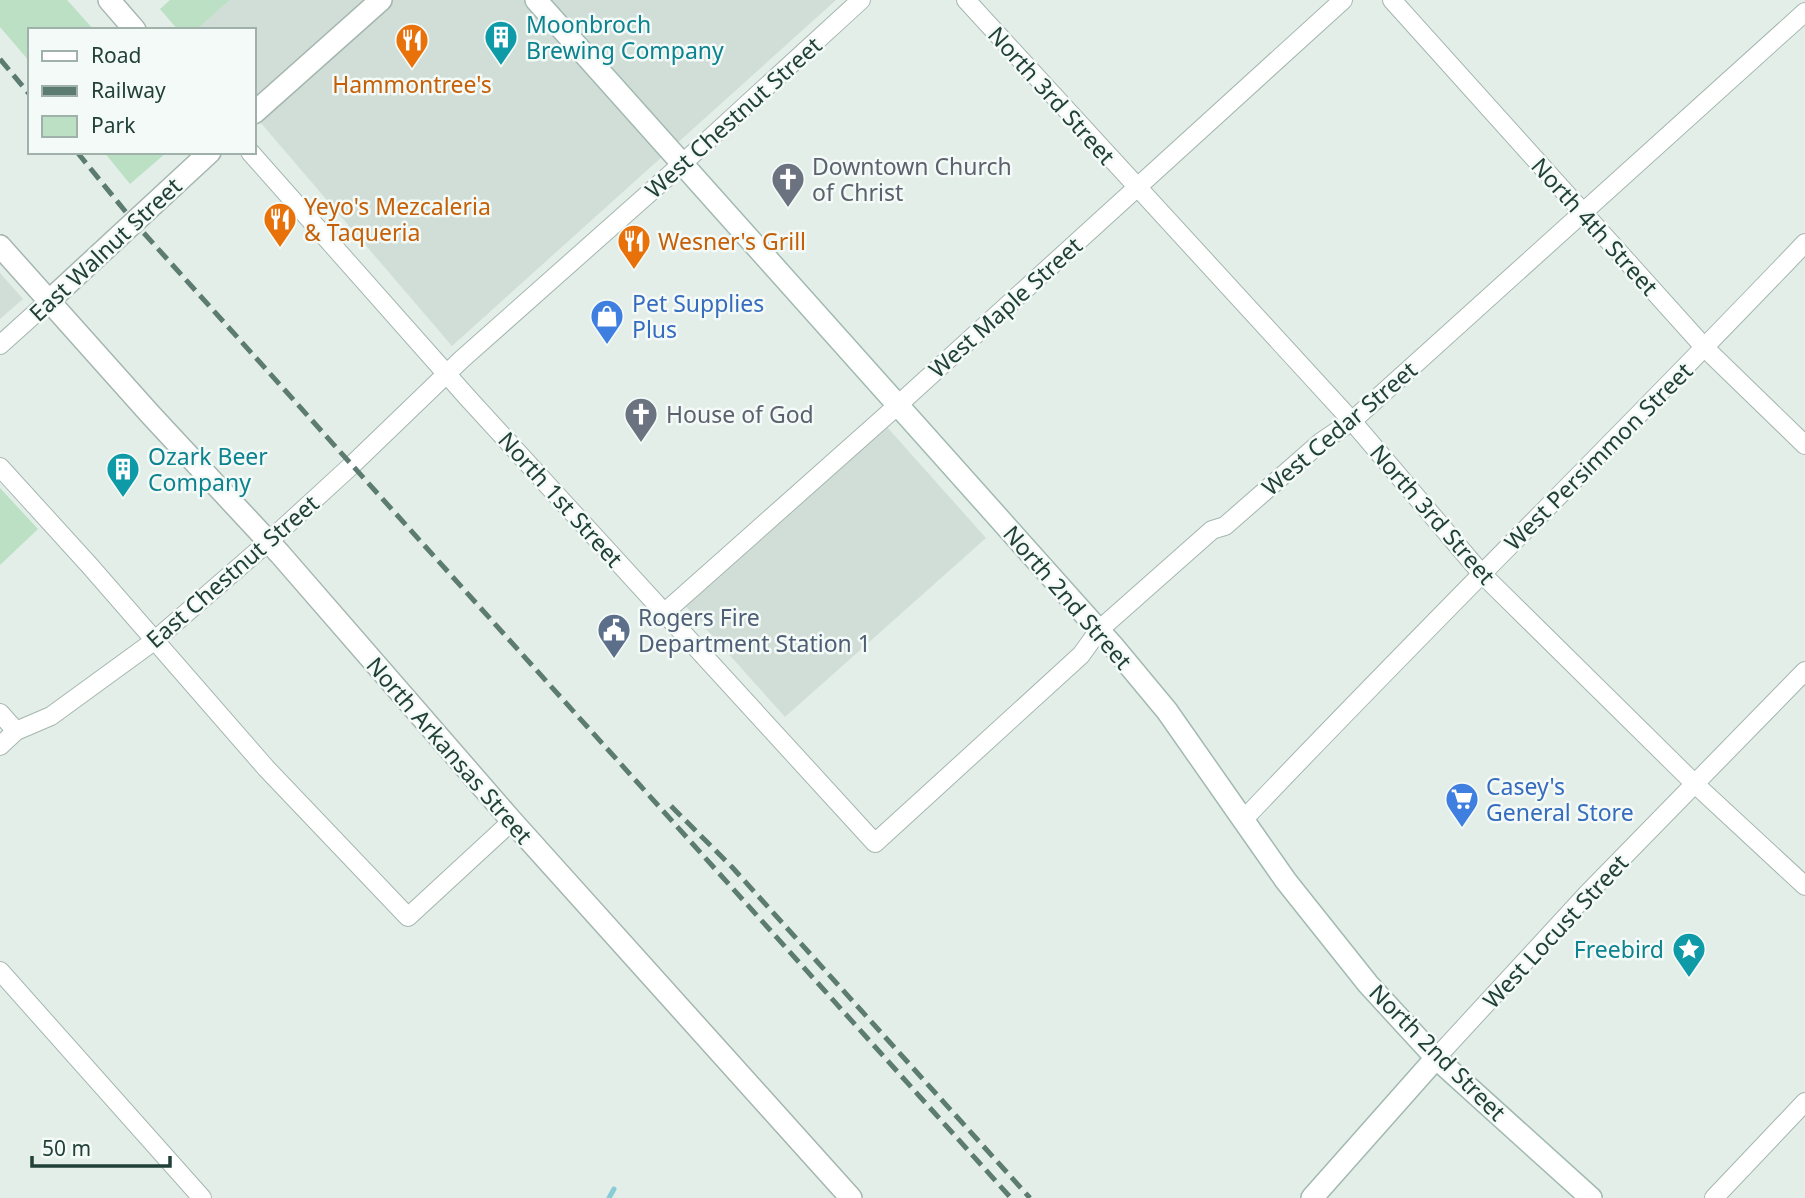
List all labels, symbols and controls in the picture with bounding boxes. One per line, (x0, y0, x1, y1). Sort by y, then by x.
place label: Moonbroch Brewing Company (526, 8, 724, 66)
building icon: Moonbroch Brewing Company (482, 18, 520, 67)
street label: North 3rd Street (981, 19, 1123, 171)
restaurant icon: Hammontree's (393, 21, 431, 70)
legend (28, 28, 256, 154)
street label: West Chestnut Street (638, 29, 828, 205)
text: Road (91, 41, 141, 69)
place label: Hammontree's (332, 68, 492, 100)
text: Railway (91, 76, 166, 104)
text: Park (91, 111, 136, 139)
place label: Downtown Church of Christ (812, 150, 1012, 208)
street label: North 4th Street (1524, 150, 1666, 302)
church icon: Downtown Church of Christ (769, 160, 807, 209)
street label: East Walnut Street (22, 170, 188, 328)
place label: Yeyo's Mezcaleria & Taqueria (304, 190, 491, 248)
restaurant icon: Yeyo's Mezcaleria & Taqueria (261, 200, 299, 249)
restaurant icon: Wesner's Grill (615, 222, 653, 271)
place label: Wesner's Grill (658, 225, 806, 257)
street label: West Maple Street (921, 229, 1089, 385)
place label: Pet Supplies Plus (632, 287, 764, 345)
shop icon: Pet Supplies Plus (588, 297, 626, 346)
street label: West Cedar Street (1255, 354, 1423, 502)
street label: West Persimmon Street (1497, 355, 1699, 557)
church icon: House of God (622, 395, 660, 444)
place label: House of God (666, 398, 814, 430)
street label: North 1st Street (492, 424, 630, 574)
street label: North 3rd Street (1363, 437, 1503, 591)
place label: Ozark Beer Company (148, 440, 268, 498)
building icon: Ozark Beer Company (104, 450, 142, 499)
street label: East Chestnut Street (139, 487, 325, 655)
street label: North 2nd Street (997, 518, 1139, 676)
place label: Rogers Fire Department Station 1 (638, 601, 871, 659)
public building icon: Rogers Fire Department Station 1 (595, 611, 633, 660)
street label: North Arkansas Street (360, 650, 540, 850)
place label: Casey's General Store (1486, 770, 1634, 828)
supermarket icon: Casey's General Store (1443, 780, 1481, 829)
street label: West Locust Street (1475, 847, 1635, 1015)
place icon: Freebird (1670, 930, 1708, 979)
place label: Freebird (1574, 933, 1664, 965)
street label: North 2nd Street (1363, 977, 1513, 1127)
scale bar (32, 1124, 170, 1168)
text: 50 m (42, 1134, 91, 1162)

